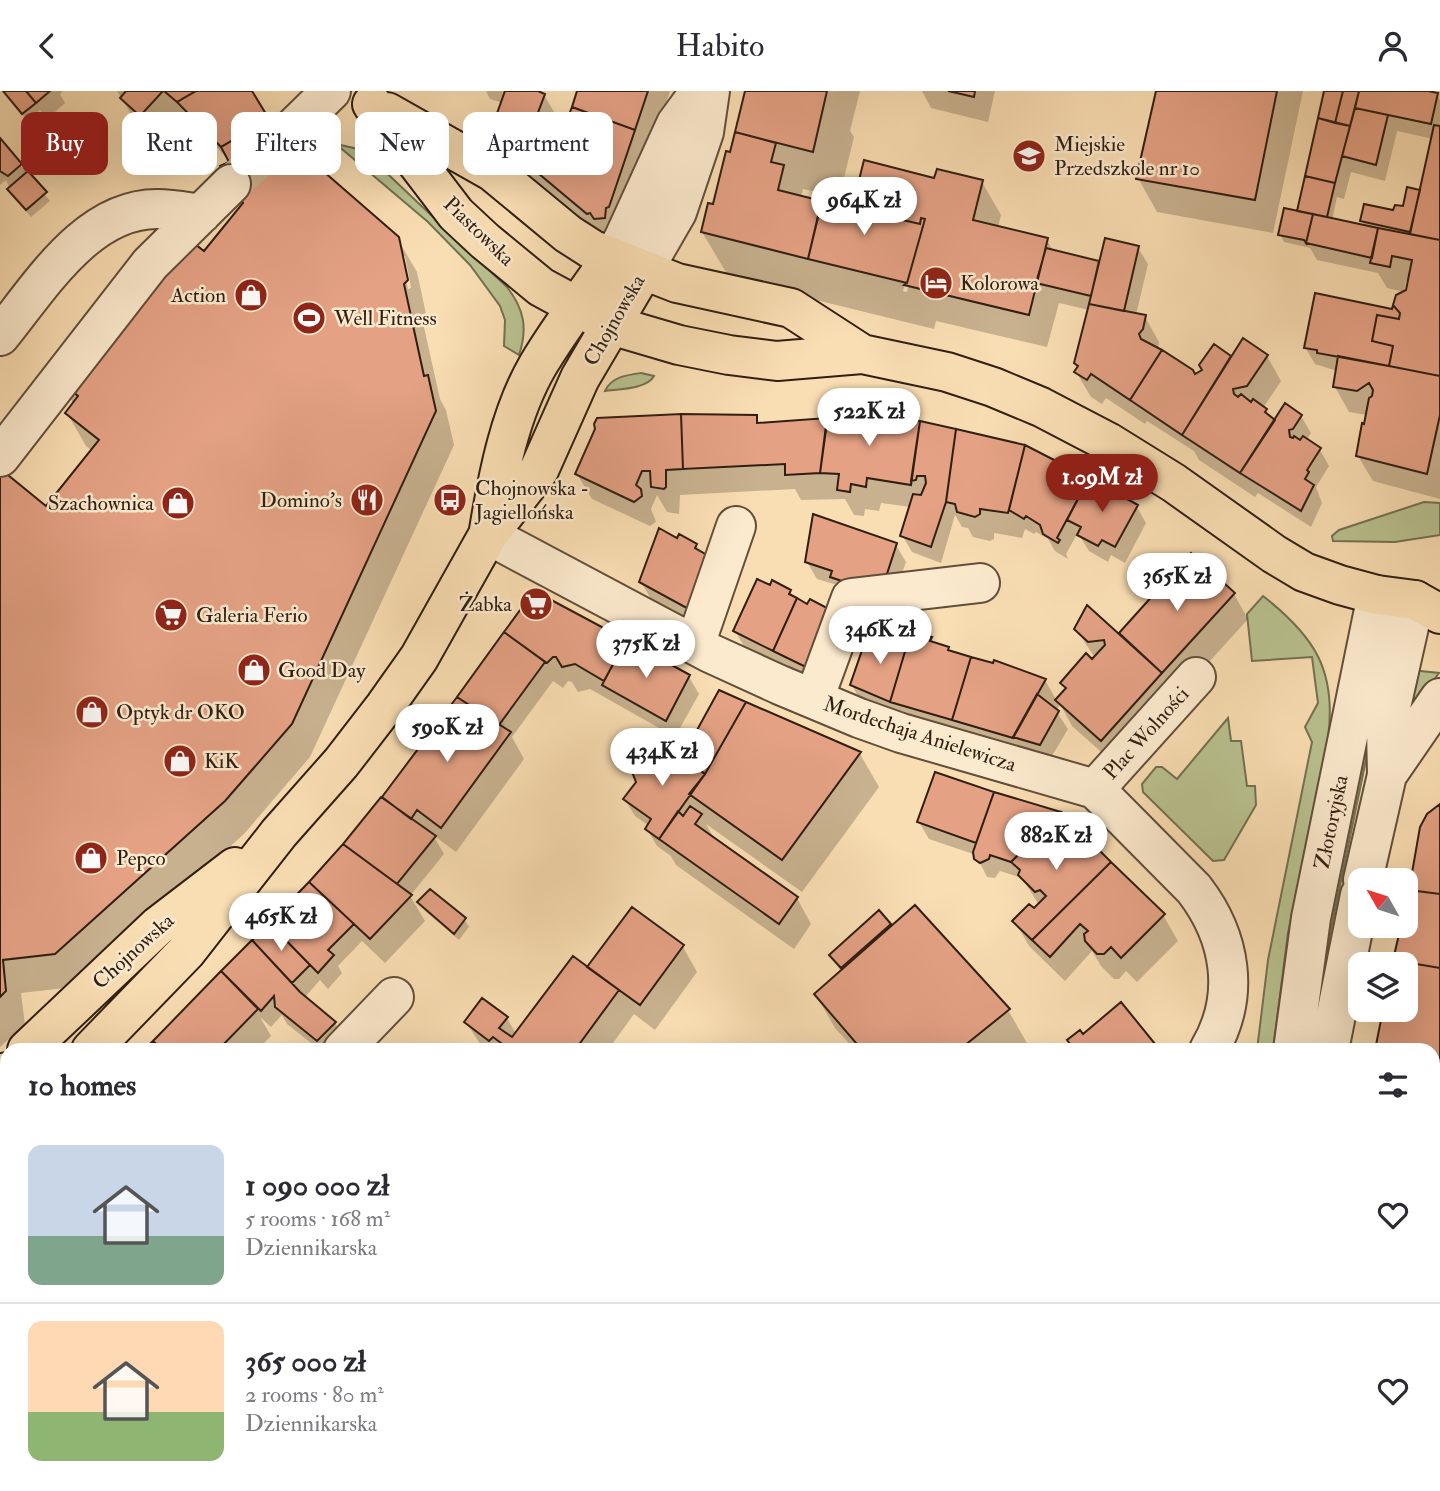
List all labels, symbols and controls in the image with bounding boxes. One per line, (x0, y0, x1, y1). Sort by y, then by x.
text: Habito (676, 26, 764, 66)
icon: back (28, 27, 66, 65)
icon: person (1374, 27, 1412, 65)
chip: Buy (21, 112, 108, 175)
chip: Rent (122, 112, 217, 175)
chip: Filters (231, 112, 341, 175)
chip: New (355, 112, 449, 175)
chip: Apartment (463, 112, 613, 175)
place label: Miejskie Przedszkole nr 10 (1054, 131, 1200, 182)
school or university icon: Miejskie Przedszkole nr 10 (1010, 137, 1048, 175)
pin: 964K zł (799, 177, 929, 237)
text: 964K zł (827, 185, 901, 214)
street label: Piastowska (437, 191, 520, 272)
hotel icon: Kolorowa (917, 264, 955, 302)
street label: Chojnowska (578, 270, 651, 371)
place label: Kolorowa (960, 270, 1039, 297)
shop icon: Action (232, 276, 270, 314)
place label: Action (170, 282, 226, 309)
sports icon: Well Fitness (290, 299, 328, 337)
place label: Well Fitness (333, 305, 437, 332)
pin: 522K zł (804, 389, 934, 448)
text: 522K zł (833, 396, 905, 425)
pin: 1.09M zł (1030, 455, 1174, 514)
text: 1.09M zł (1062, 462, 1142, 491)
place label: Chojnowska - Jagiellońska (474, 475, 589, 526)
restaurant icon: Domino's (348, 481, 386, 519)
bus stop icon: Chojnowska - Jagiellońska (431, 481, 469, 519)
shop icon: Szachownica (159, 484, 197, 522)
place label: Domino's (260, 487, 342, 514)
place label: Szachownica (48, 490, 154, 517)
pin: 365K zł (1112, 553, 1242, 613)
text: 365K zł (1143, 561, 1211, 590)
supermarket icon: Żabka (517, 585, 555, 623)
place label: Żabka (459, 591, 512, 618)
supermarket icon: Galeria Ferio (152, 596, 190, 634)
place label: Galeria Ferio (196, 602, 308, 629)
pin: 346K zł (815, 607, 945, 666)
text: 346K zł (845, 614, 915, 643)
pin: 375K zł (581, 621, 711, 680)
text: 375K zł (612, 628, 680, 657)
shop icon: Good Day (235, 651, 273, 689)
place label: Good Day (278, 657, 366, 684)
street label: Plac Wolności (1097, 681, 1196, 786)
street label: Mordechaja Anielewicza (820, 691, 1020, 778)
shop icon: Optyk dr OKO (73, 693, 111, 731)
place label: Optyk dr OKO (116, 699, 245, 726)
pin: 590K zł (382, 705, 512, 764)
text: 590K zł (411, 712, 483, 741)
pin: 434K zł (597, 729, 727, 788)
text: 434K zł (626, 736, 698, 765)
shop icon: KiK (161, 742, 199, 780)
place label: KiK (204, 748, 239, 775)
street label: Złotoryjska (1308, 772, 1355, 872)
pin: 882K zł (991, 813, 1121, 872)
text: 882K zł (1020, 820, 1092, 849)
shop icon: Pepco (72, 839, 110, 877)
place label: Pepco (116, 845, 166, 872)
north arrow (1348, 868, 1418, 938)
map controls (1348, 868, 1418, 1022)
pin: 465K zł (216, 893, 346, 953)
text: 465K zł (245, 901, 317, 930)
street label: Chojnowska (87, 907, 180, 995)
button: layers (1348, 952, 1418, 1022)
icon: filters (1374, 1066, 1412, 1104)
text: 10 homes (28, 1067, 136, 1104)
text: 1 090 000 zł (245, 1167, 389, 1204)
icon: home (84, 1173, 168, 1257)
icon: heart (1374, 1196, 1412, 1234)
text: 5 rooms · 168 m² (245, 1204, 390, 1233)
text: Dziennikarska (245, 1233, 377, 1262)
text: 365 000 zł (245, 1343, 366, 1380)
icon: home (84, 1349, 168, 1433)
icon: heart (1374, 1372, 1412, 1410)
text: 2 rooms · 80 m² (245, 1380, 384, 1409)
text: Dziennikarska (245, 1409, 377, 1438)

